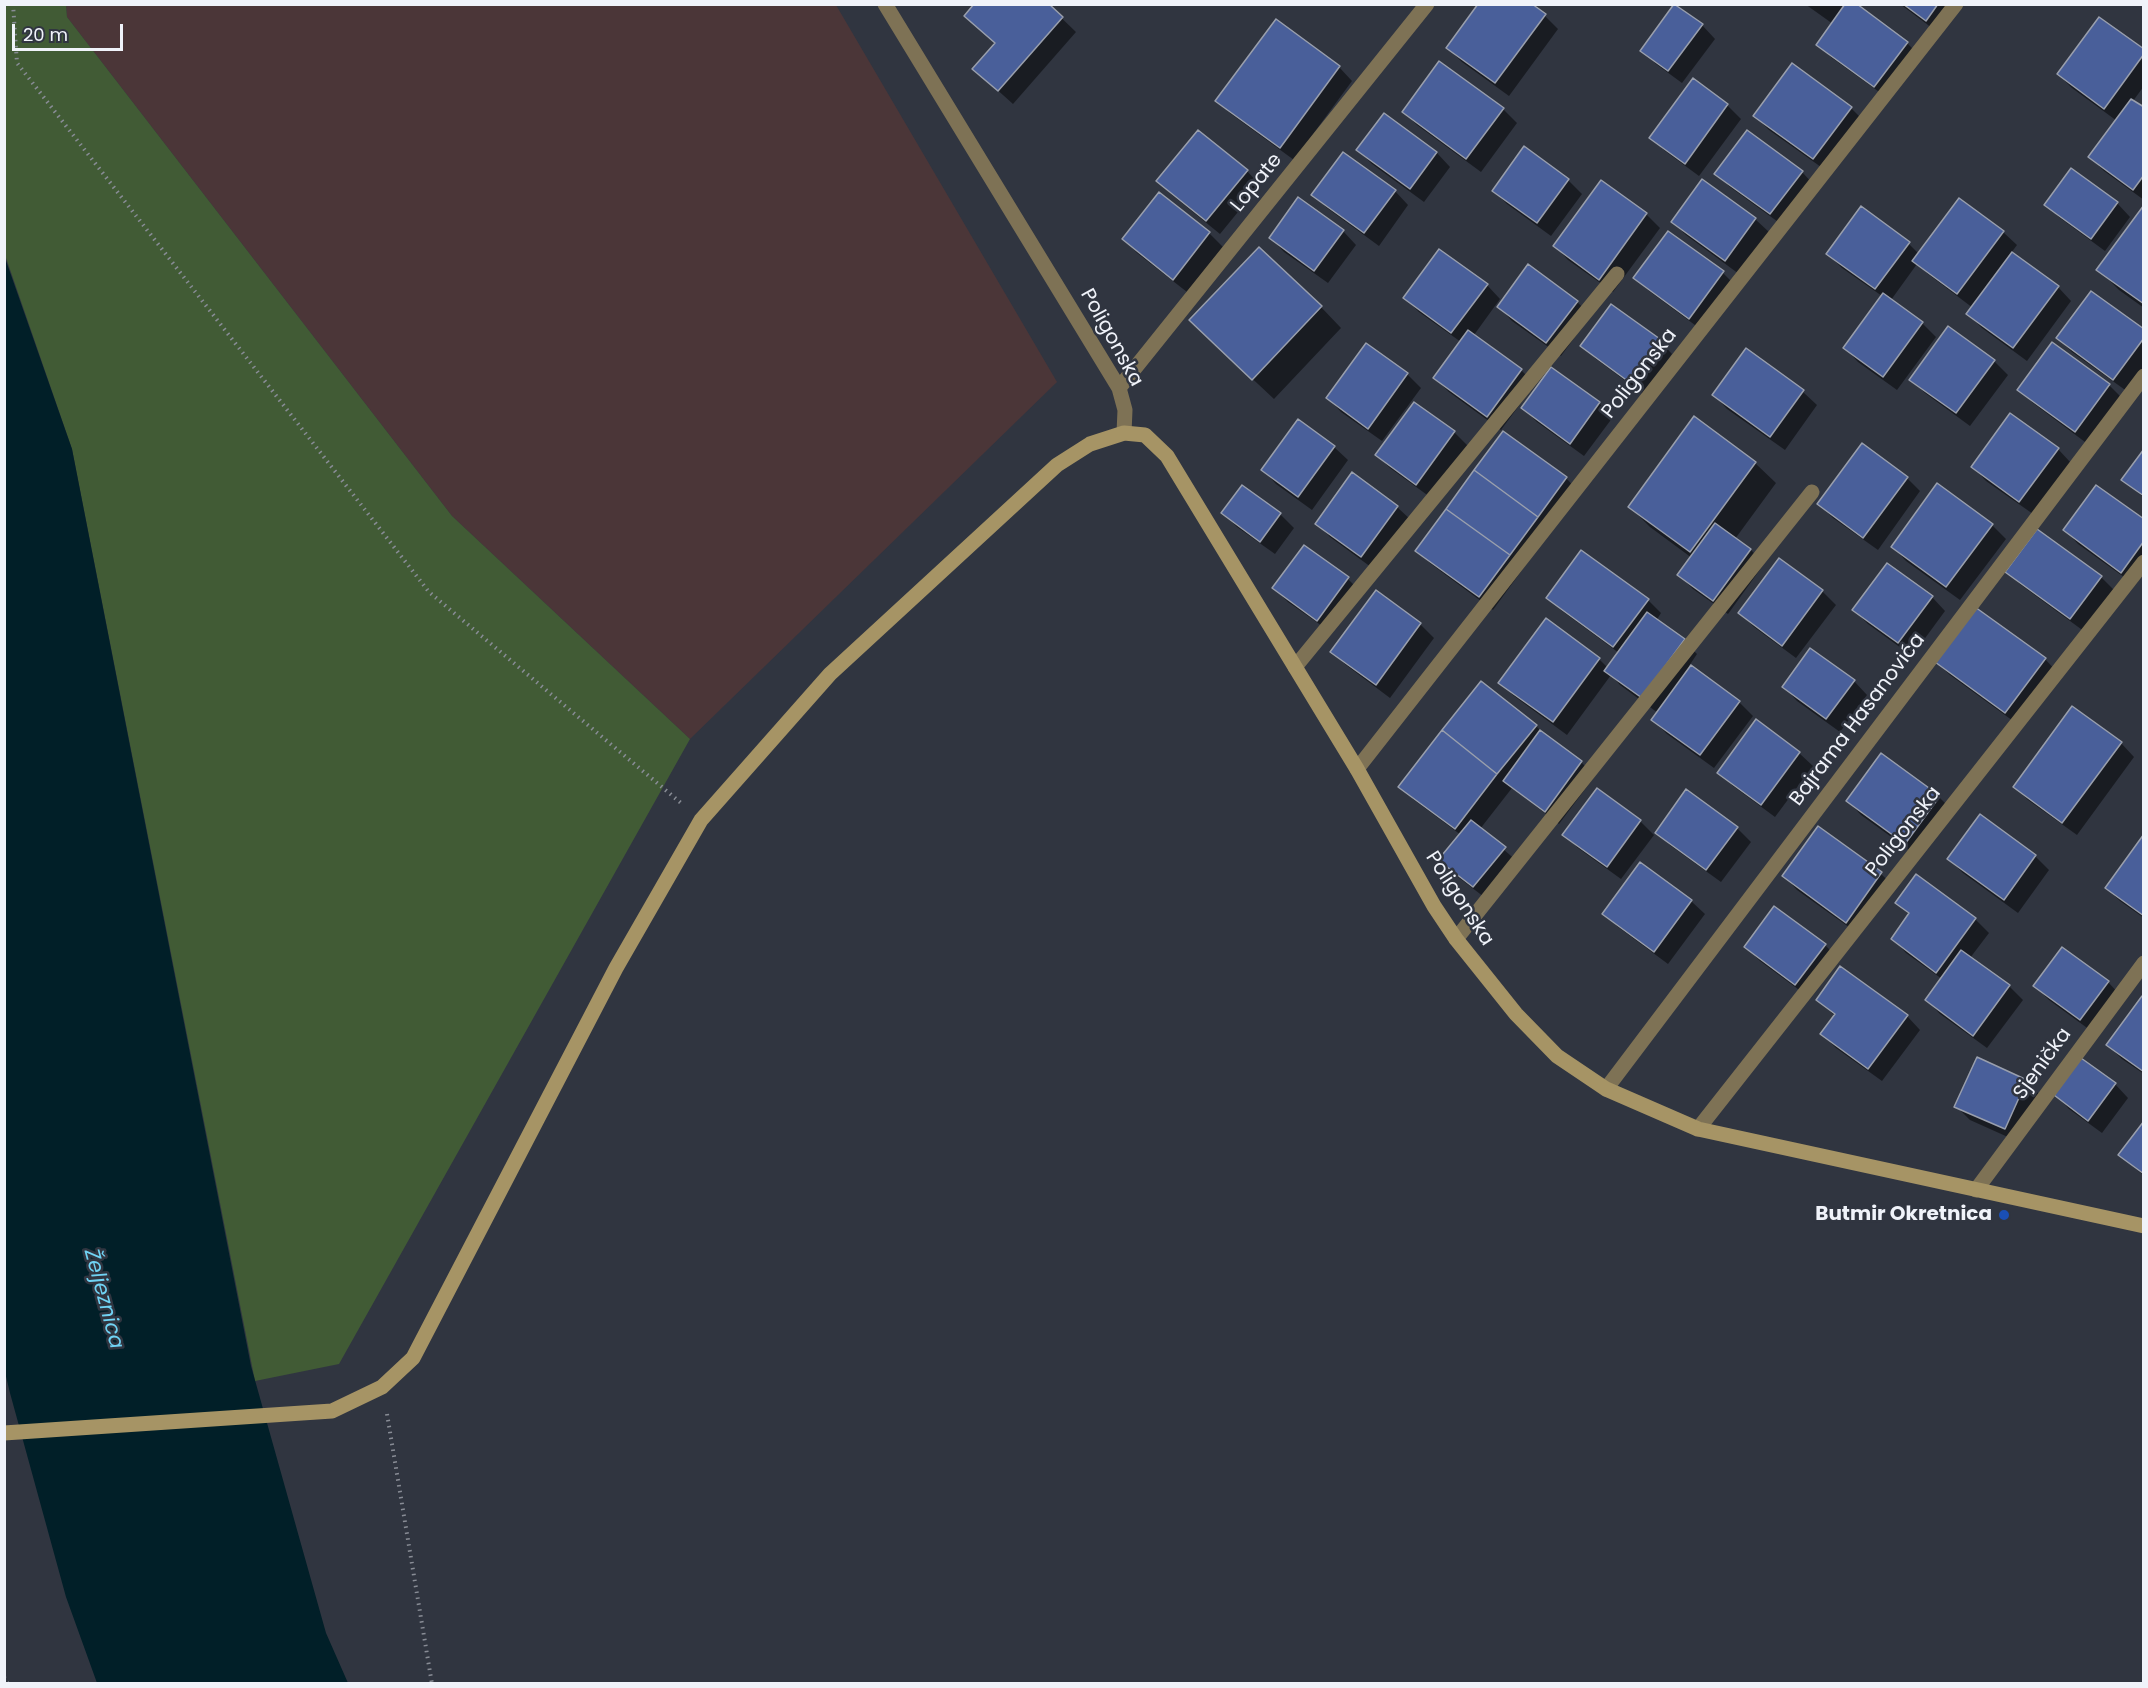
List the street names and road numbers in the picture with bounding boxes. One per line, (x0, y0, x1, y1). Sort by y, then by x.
street label: Lopate (1226, 149, 1288, 217)
street label: Poligonska (1074, 285, 1148, 391)
street label: Poligonska (1597, 324, 1683, 424)
street label: Bajrama Hasanovića (1785, 629, 1931, 811)
street label: Poligonska (1861, 782, 1947, 882)
street label: Poligonska (1420, 847, 1498, 951)
street label: Sjenička (2009, 1023, 2077, 1105)

